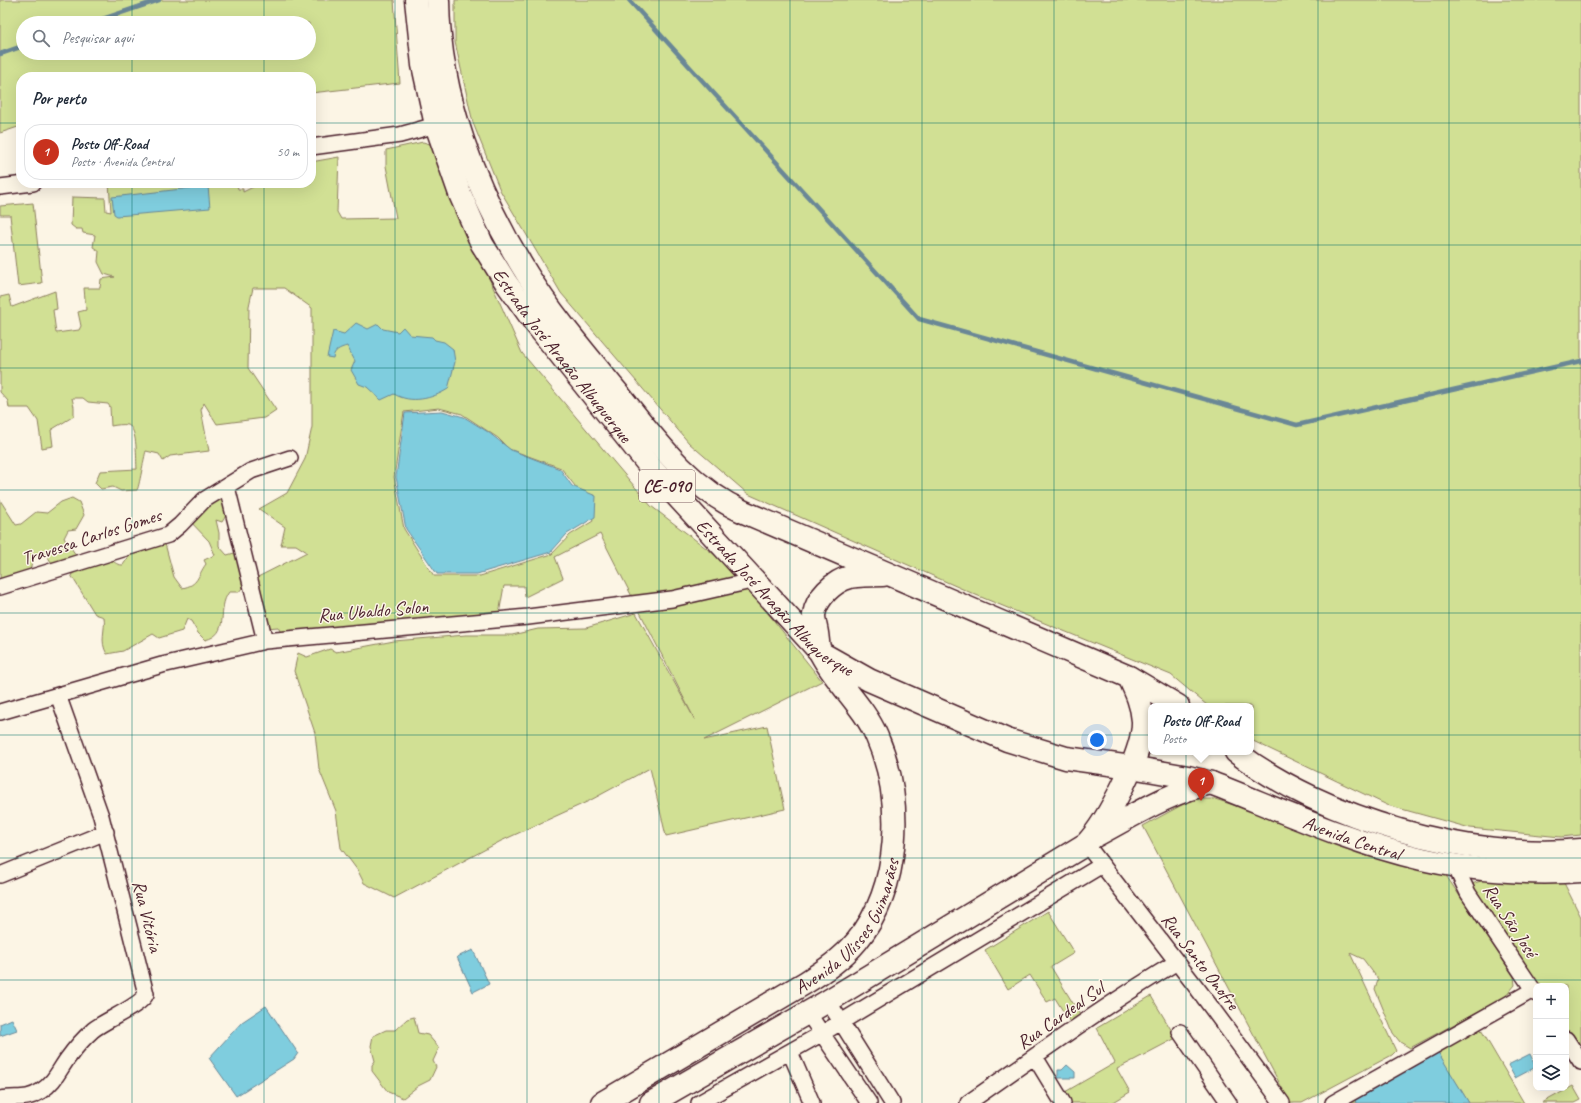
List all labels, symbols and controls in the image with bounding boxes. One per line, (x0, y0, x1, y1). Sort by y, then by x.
search box (16, 16, 316, 60)
icon: search (30, 27, 52, 49)
text: Pesquisar aqui (62, 29, 133, 48)
text: Por perto (32, 88, 86, 109)
text: Posto Off-Road (71, 135, 148, 154)
text: 1 (43, 144, 49, 160)
text: 50 m (277, 144, 299, 160)
text: Posto · Avenida Central (71, 154, 173, 170)
street label: Estrada José Aragão Albuquerque (487, 264, 638, 449)
road number: CE-090 (639, 470, 695, 502)
street label: Travessa Carlos Gomes (18, 503, 166, 571)
street label: Estrada José Aragão Albuquerque (691, 514, 859, 683)
street label: Rua Ubaldo Solon (317, 594, 430, 628)
popup (1148, 703, 1254, 755)
text: Posto Off-Road (1163, 712, 1239, 731)
your location (1087, 730, 1107, 750)
text: Posto (1163, 731, 1186, 747)
pin: 1 (1188, 768, 1214, 801)
street label: Avenida Central (1300, 810, 1407, 867)
street label: Avenida Ulisses Guimarães (790, 855, 905, 1000)
street label: Rua Vitória (127, 878, 168, 956)
street label: Rua São José (1478, 879, 1544, 964)
street label: Rua Santo Onofre (1156, 908, 1246, 1016)
street label: Rua Cardeal Sul (1012, 975, 1112, 1055)
map controls (1533, 983, 1569, 1091)
button: + (1533, 983, 1569, 1019)
button: − (1533, 1019, 1569, 1055)
button: layers (1533, 1055, 1569, 1091)

